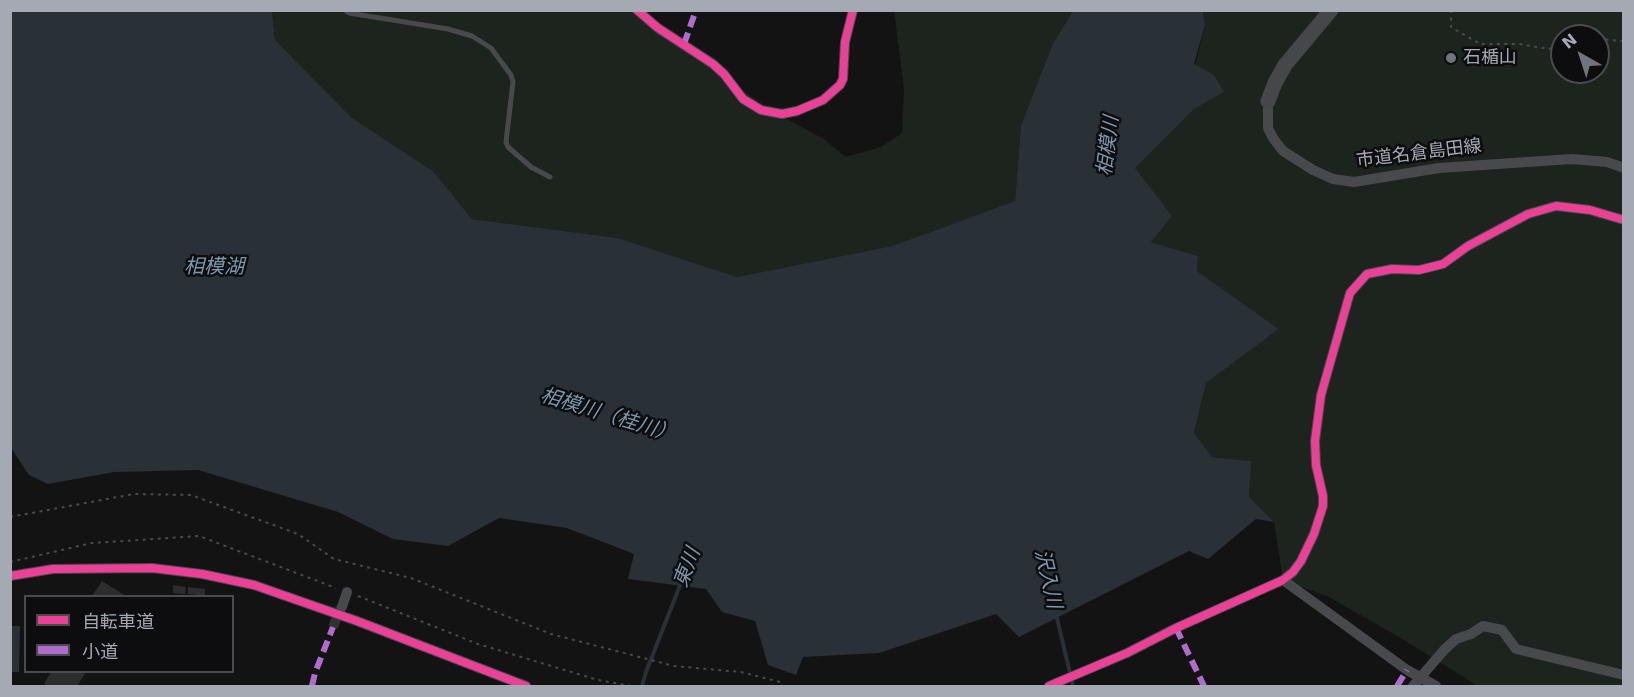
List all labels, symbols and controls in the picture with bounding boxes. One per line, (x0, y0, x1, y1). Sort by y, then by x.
north arrow (1550, 24, 1610, 84)
text: N (1558, 30, 1581, 53)
place label: 石楯山 (1463, 47, 1517, 69)
marker: 石楯山 (1444, 51, 1458, 65)
water label: 相模川 (1093, 115, 1125, 177)
street label: 市道名倉島田線 (1355, 136, 1483, 172)
water label: 相模湖 (184, 256, 244, 280)
water label: 相模川（桂川） (538, 384, 678, 448)
water label: 東川 (670, 545, 706, 591)
water label: 沢入川 (1029, 547, 1065, 611)
legend (24, 595, 234, 673)
text: 自転車道 (82, 611, 154, 632)
text: 小道 (82, 641, 118, 662)

